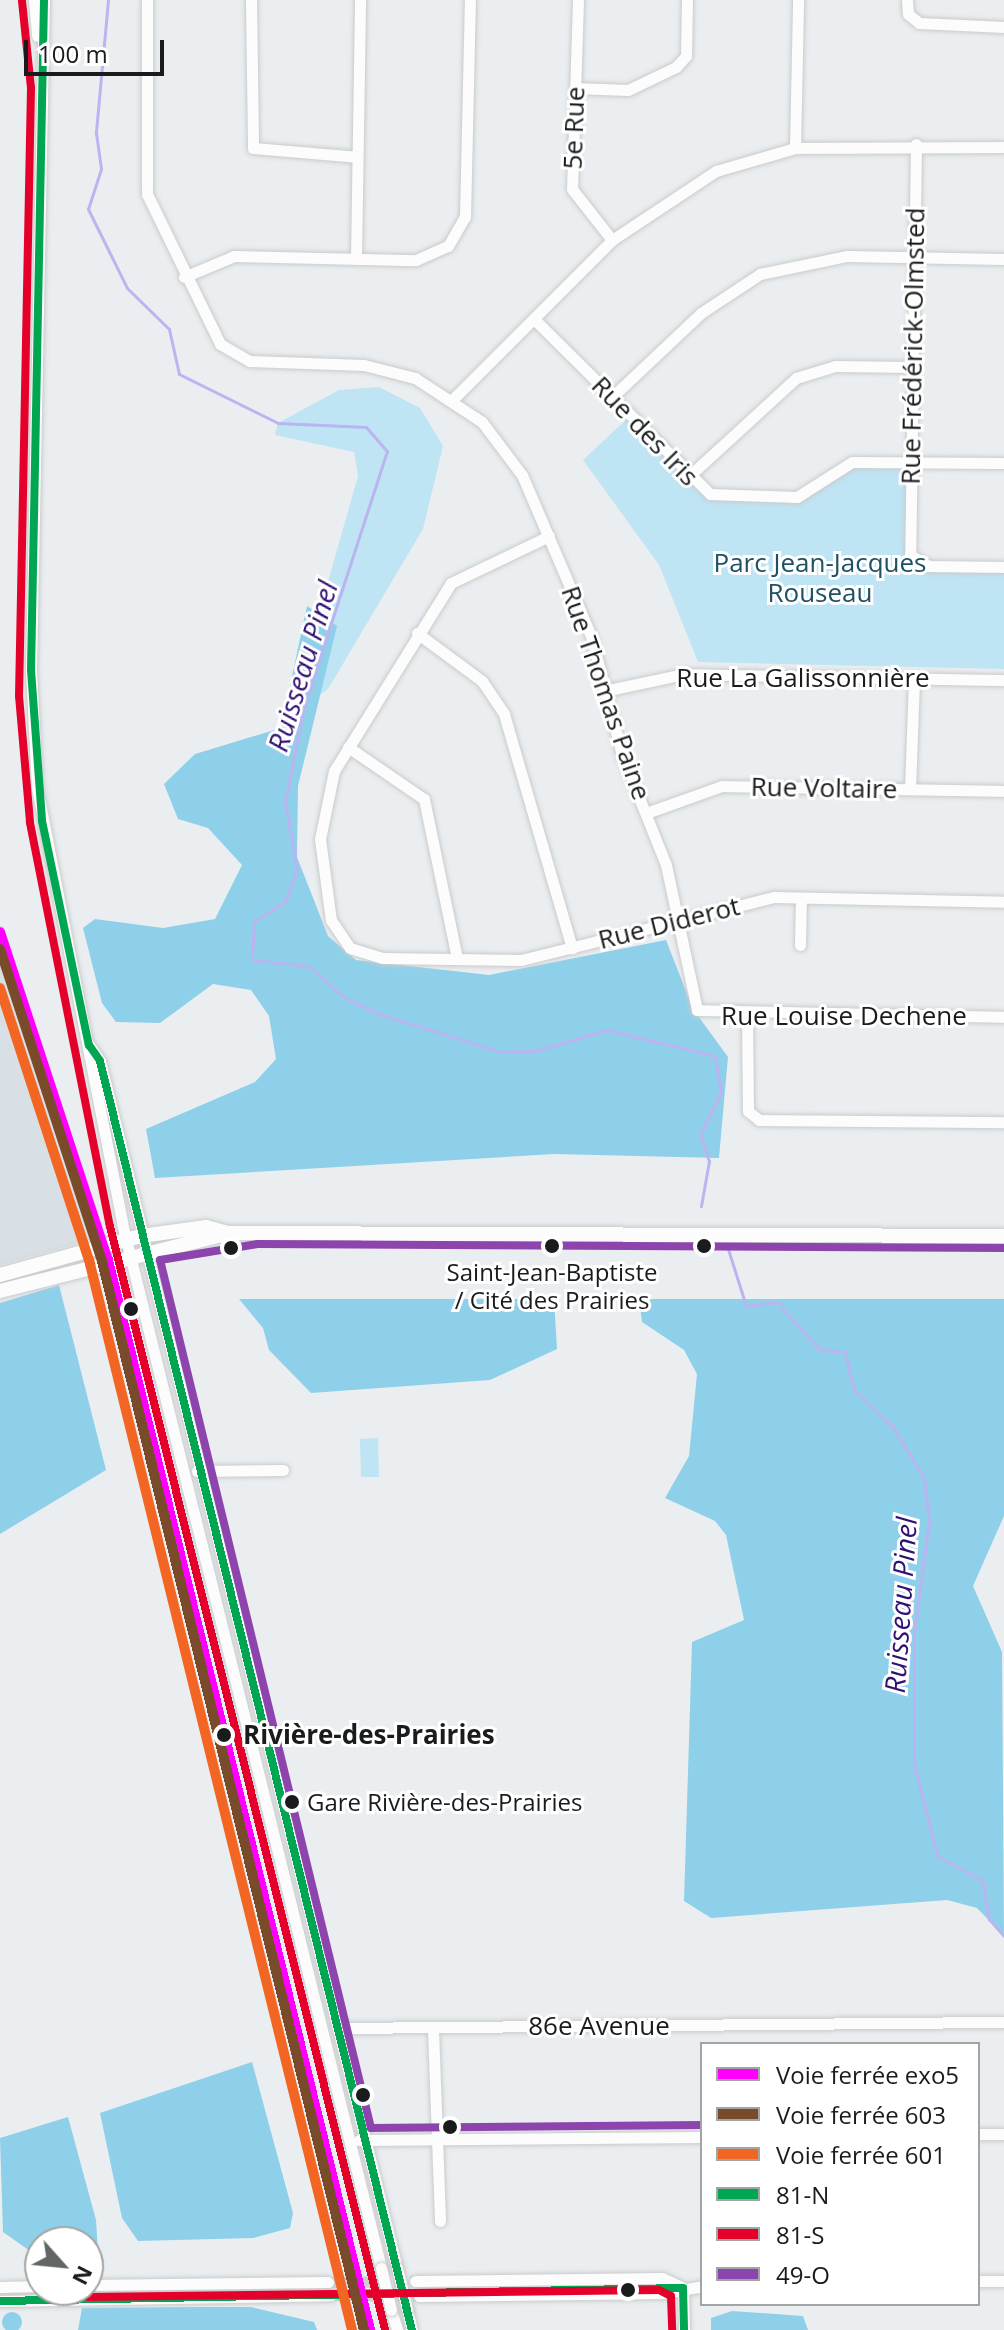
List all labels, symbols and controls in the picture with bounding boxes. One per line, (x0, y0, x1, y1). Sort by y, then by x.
scale bar (28, 24, 168, 74)
text: 100 m (38, 37, 108, 70)
street label: 5e Rue (557, 86, 591, 170)
street label: Rue Frédérick-Olmsted (895, 207, 931, 485)
street label: Rue des Iris (585, 370, 705, 492)
park label: Parc Jean-Jacques Rouseau (714, 547, 926, 608)
water label: Ruisseau Pinel (260, 577, 344, 755)
street label: Rue Thomas Paine (555, 582, 657, 804)
street label: Rue La Galissonnière (676, 662, 930, 694)
street label: Rue Voltaire (750, 771, 898, 805)
street label: Rue Diderot (595, 890, 743, 956)
street label: Rue Louise Dechene (721, 1000, 967, 1032)
marker: Saint-Jean-Baptiste / Cité des Prairies (544, 1238, 560, 1254)
unlabelled marker (696, 1238, 712, 1254)
unlabelled marker (223, 1240, 239, 1256)
place label: Saint-Jean-Baptiste / Cité des Prairies (447, 1258, 657, 1314)
unlabelled marker (123, 1301, 139, 1317)
water label: Ruisseau Pinel (877, 1516, 923, 1694)
place label: Rivière-des-Prairies (243, 1719, 495, 1751)
marker: Rivière-des-Prairies (212, 1723, 236, 1747)
place label: Gare Rivière-des-Prairies (307, 1788, 582, 1816)
marker: Gare Rivière-des-Prairies (284, 1794, 300, 1810)
street label: 86e Avenue (528, 2010, 670, 2042)
legend (700, 2042, 980, 2306)
text: Voie ferrée exo5 (776, 2058, 959, 2091)
unlabelled marker (355, 2087, 371, 2103)
text: Voie ferrée 603 (776, 2098, 946, 2131)
unlabelled marker (442, 2119, 458, 2135)
text: Voie ferrée 601 (776, 2138, 946, 2171)
text: 81-N (776, 2178, 829, 2211)
text: 81-S (776, 2218, 824, 2251)
north arrow (24, 2226, 104, 2306)
text: 49-O (776, 2258, 830, 2291)
text: N (66, 2261, 101, 2291)
unlabelled marker (620, 2282, 636, 2298)

